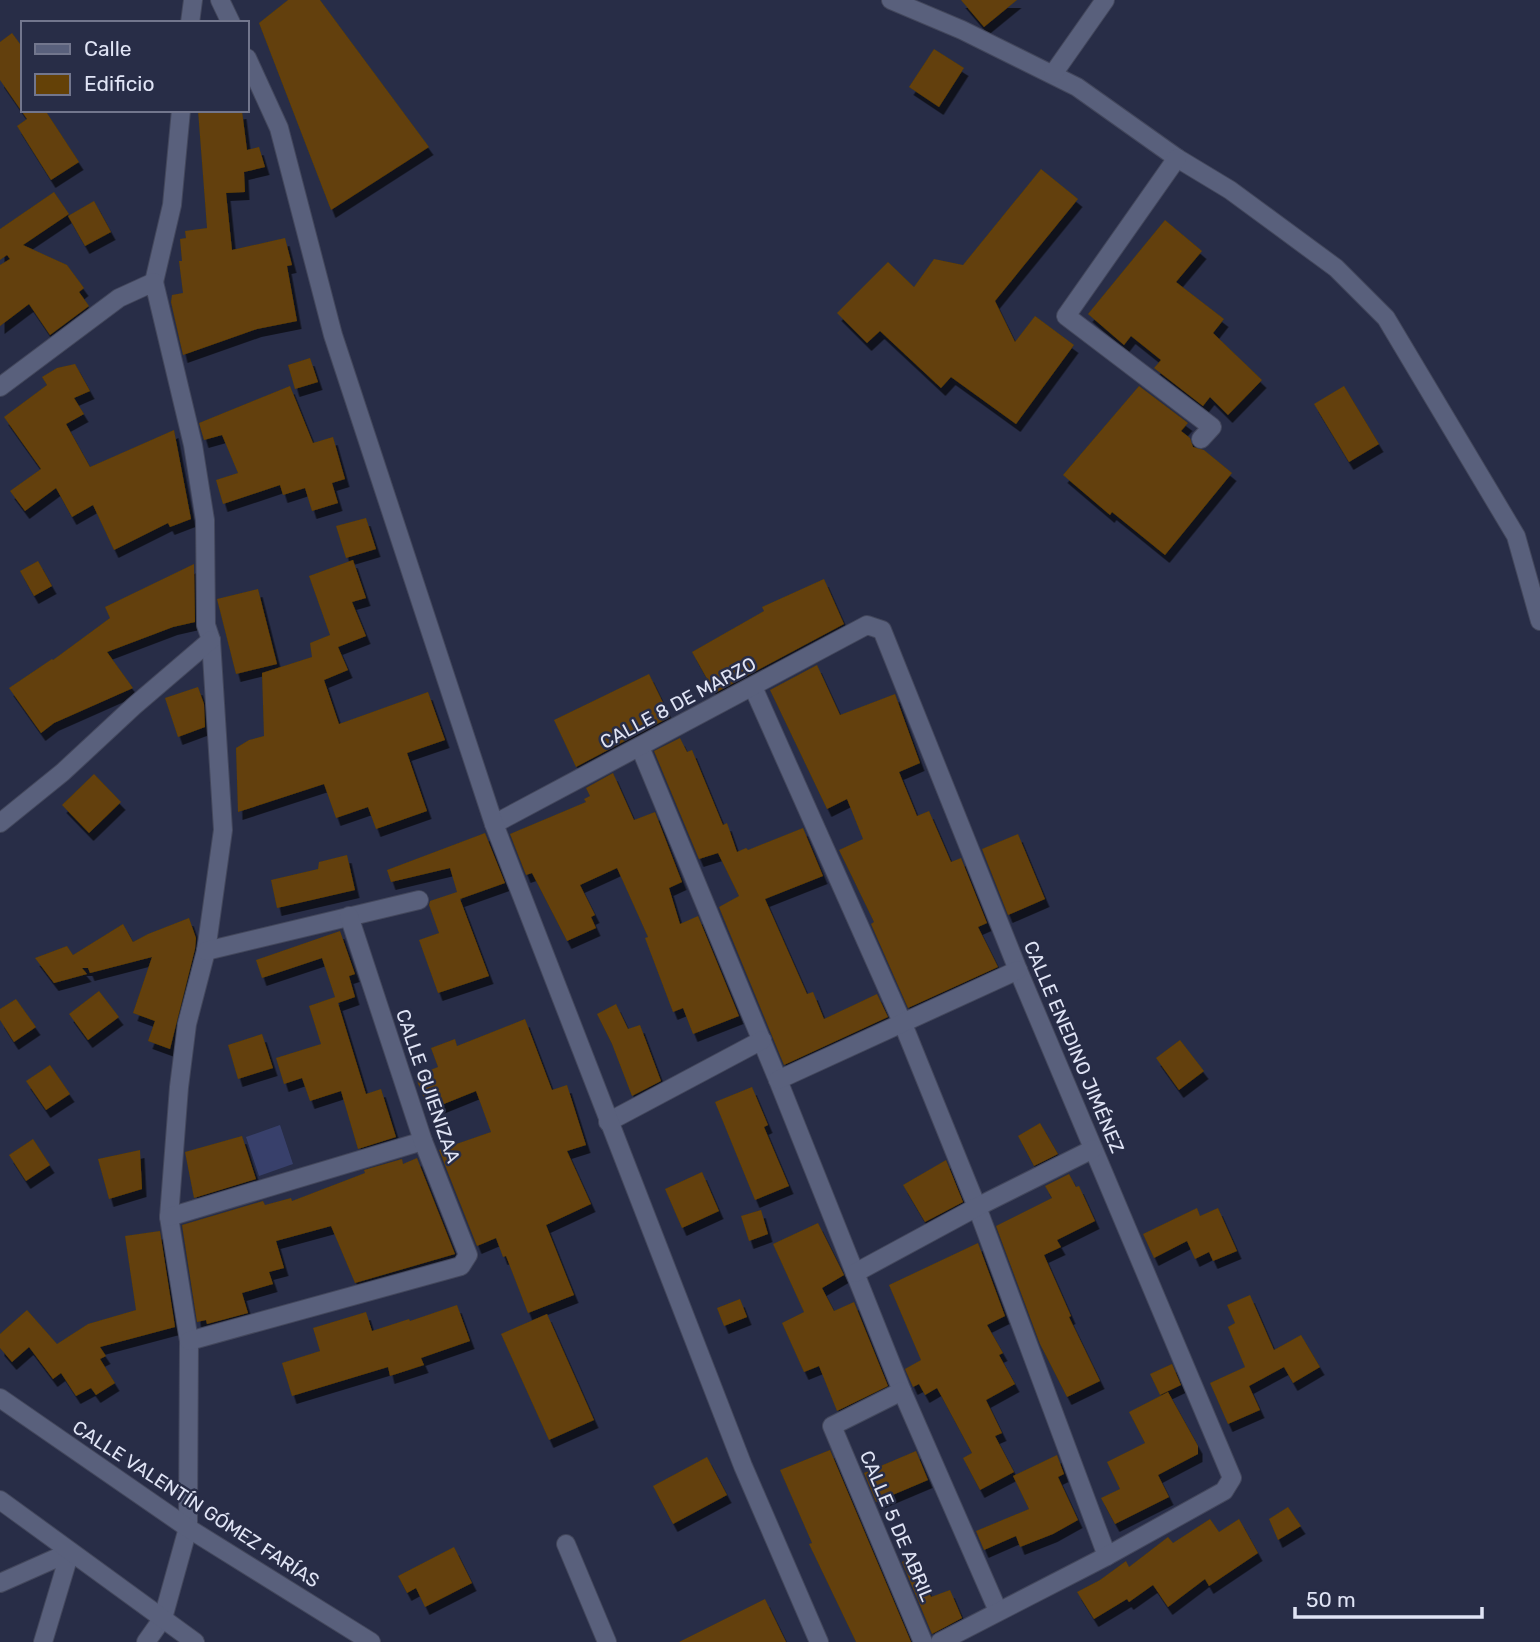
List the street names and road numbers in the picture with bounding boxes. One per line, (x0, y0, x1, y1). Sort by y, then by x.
street label: CALLE 8 DE MARZO (596, 652, 760, 754)
street label: CALLE ENEDINO JIMÉNEZ (1019, 938, 1129, 1156)
street label: CALLE GUIENIZAA (391, 1006, 465, 1166)
street label: CALLE VALENTÍN GÓMEZ FARÍAS (68, 1416, 324, 1592)
street label: CALLE 5 DE ABRIL (855, 1447, 939, 1605)

